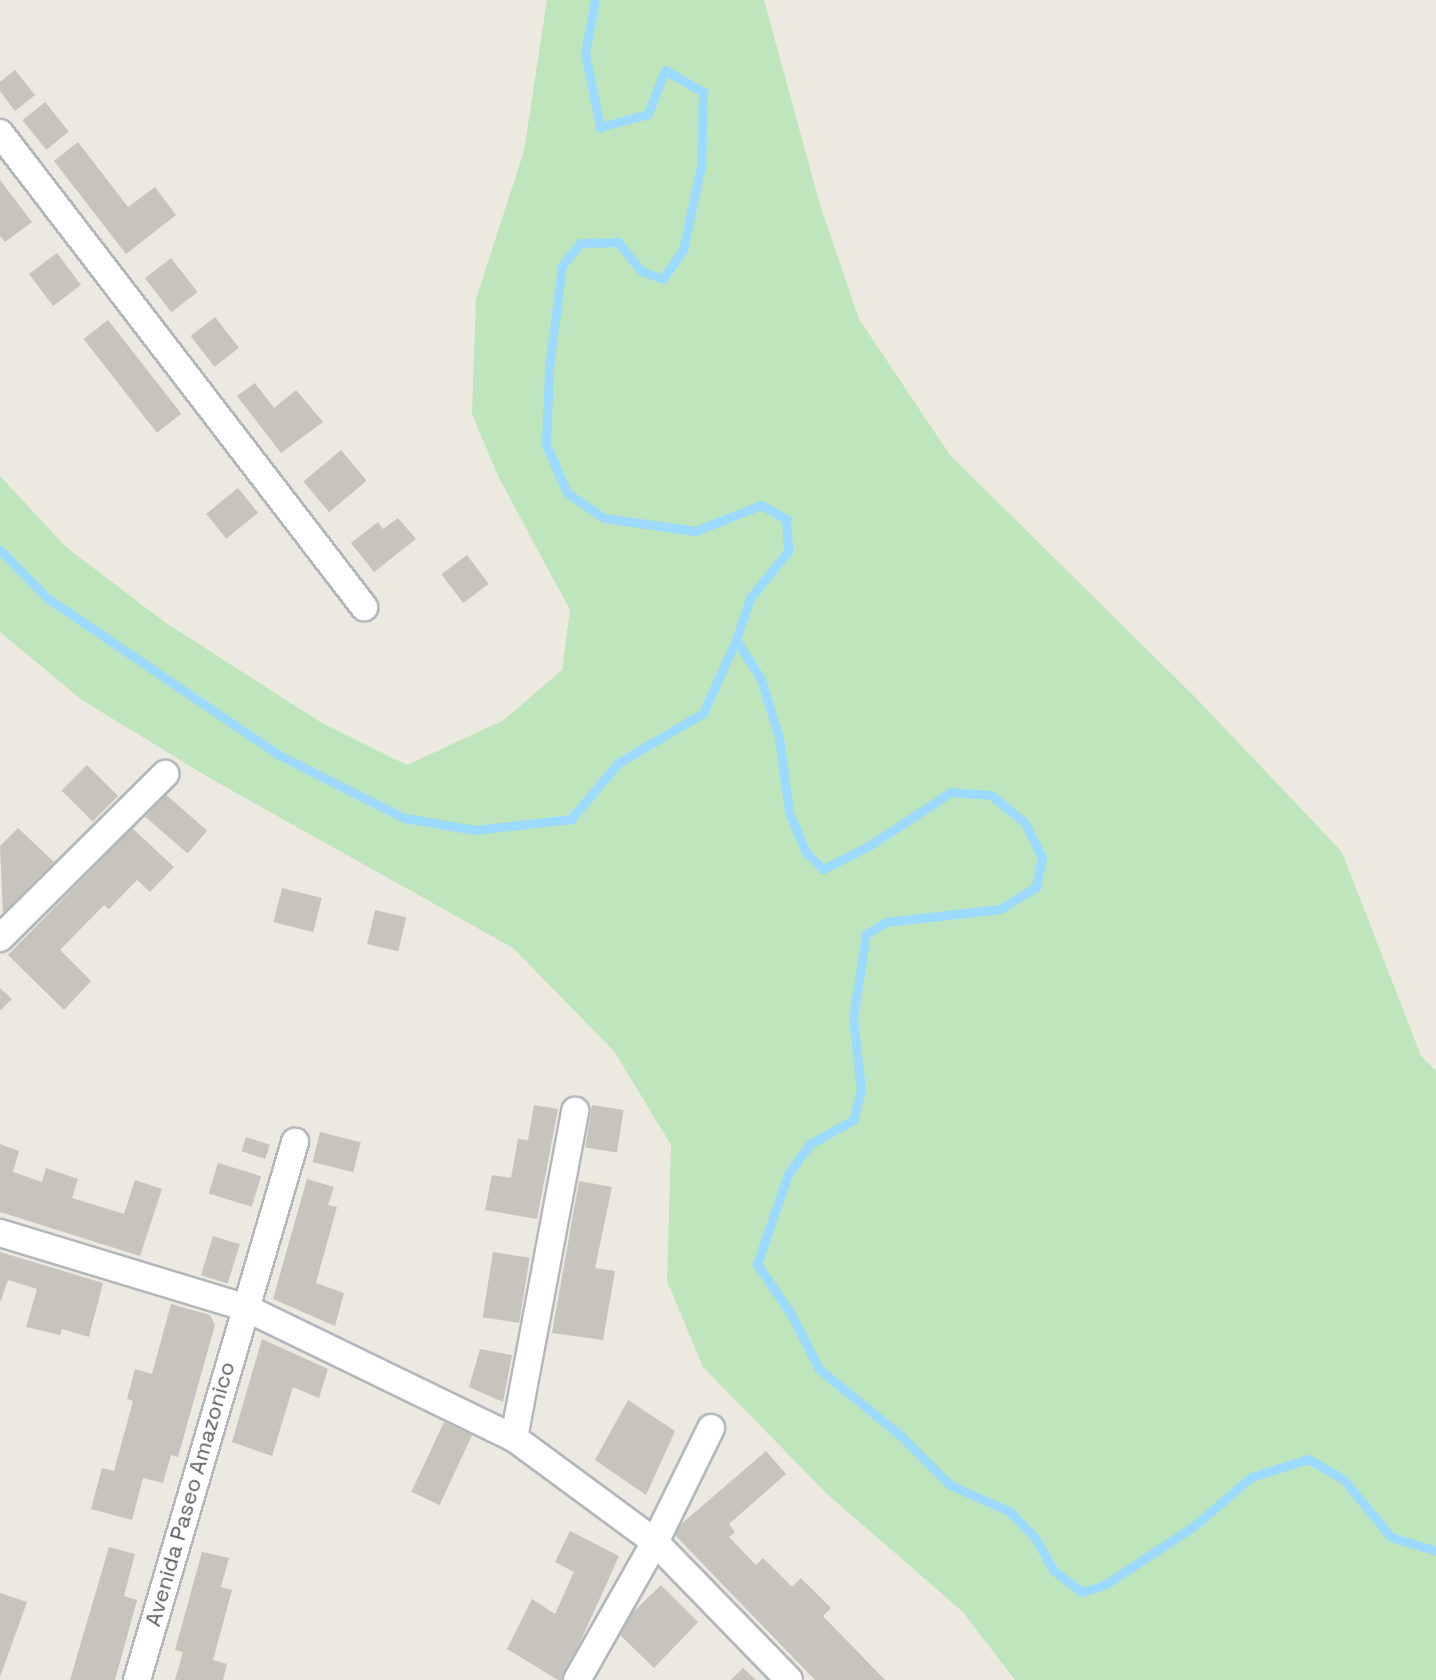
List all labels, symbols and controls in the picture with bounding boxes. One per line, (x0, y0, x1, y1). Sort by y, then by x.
street label: Avenida Paseo Amazonico (140, 1359, 240, 1629)

